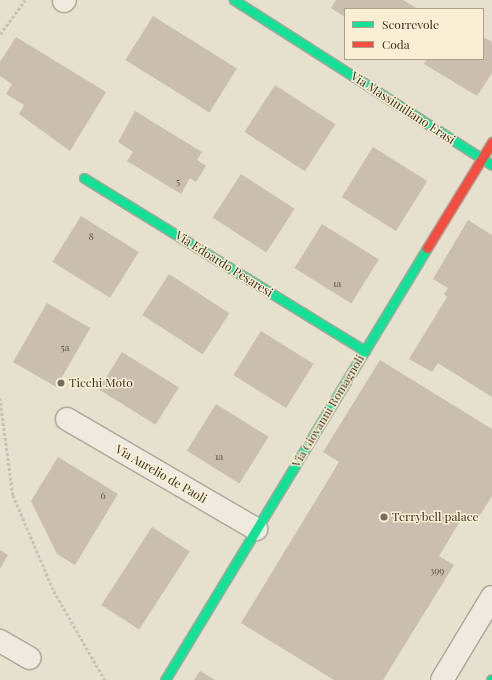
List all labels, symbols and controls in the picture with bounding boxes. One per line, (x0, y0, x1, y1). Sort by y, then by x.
legend (344, 8, 484, 60)
text: Scorrevole (382, 16, 439, 32)
text: Coda (382, 36, 410, 52)
street label: Via Massimiliano Erasi (348, 69, 458, 147)
house number: 5 (176, 176, 180, 188)
street label: Via Edoardo Pesaresi (172, 228, 276, 300)
house number: 8 (88, 231, 94, 243)
house number: 1a (333, 278, 341, 290)
house number: 5a (60, 342, 70, 354)
street label: Via Giovanni Romagnoli (289, 352, 367, 470)
place label: Ticchi Moto (69, 376, 133, 390)
marker: Ticchi Moto (56, 378, 66, 388)
street label: Via Aurelio de Paoli (112, 442, 210, 506)
house number: 1a (215, 451, 223, 463)
house number: 6 (100, 490, 106, 502)
place label: Terrybell palace (392, 510, 479, 524)
marker: Terrybell palace (379, 512, 389, 522)
house number: 399 (430, 565, 444, 577)

